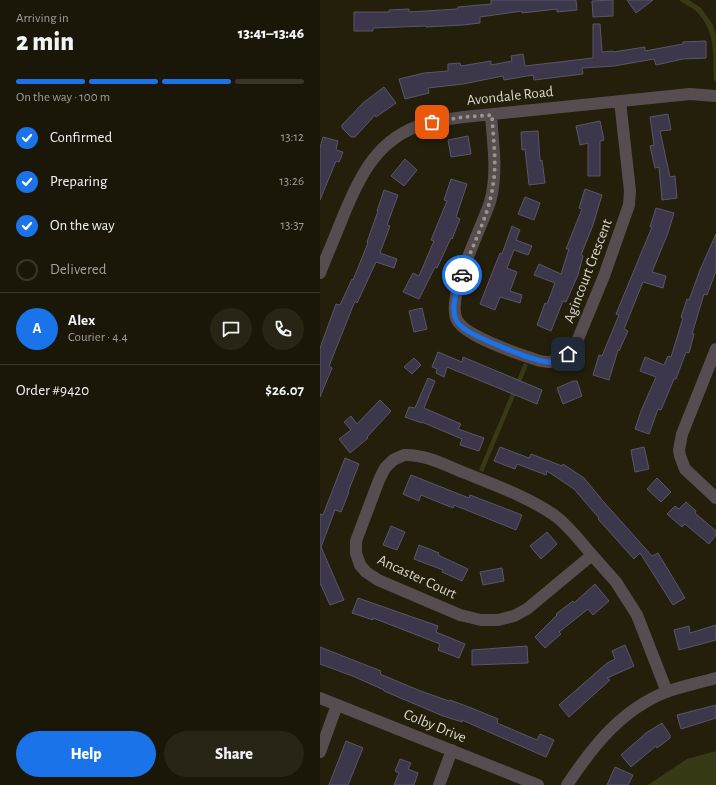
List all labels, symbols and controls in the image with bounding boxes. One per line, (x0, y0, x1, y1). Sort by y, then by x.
text: Arriving in (16, 12, 69, 25)
text: 13:41–13:46 (238, 26, 304, 41)
text: 2 min (16, 29, 74, 55)
street label: Avondale Road (466, 84, 554, 108)
text: On the way · 100 m (16, 91, 110, 104)
pin (415, 105, 449, 139)
icon: bag (421, 111, 443, 133)
icon: check (16, 127, 38, 149)
text: Confirmed (50, 130, 112, 145)
text: 13:12 (281, 131, 304, 144)
icon: check (16, 171, 38, 193)
text: Preparing (50, 174, 107, 189)
text: 13:26 (279, 175, 304, 188)
icon: check (16, 215, 38, 237)
street label: Agincourt Crescent (561, 217, 615, 325)
text: On the way (50, 218, 115, 233)
text: 13:37 (280, 219, 304, 232)
courier (442, 255, 482, 295)
text: Delivered (50, 262, 107, 277)
icon: car (451, 264, 473, 286)
button: chat (210, 308, 252, 350)
button: phone (262, 308, 304, 350)
text: Alex (68, 313, 95, 328)
text: A (32, 321, 42, 336)
text: Courier · 4.4 (68, 331, 128, 344)
pin (551, 337, 585, 371)
icon: home (557, 343, 579, 365)
text: Order #9420 (16, 383, 89, 398)
text: $26.07 (265, 383, 304, 398)
street label: Ancaster Court (375, 552, 459, 602)
street label: Colby Drive (402, 707, 469, 745)
button: Help (16, 731, 156, 777)
button: Share (164, 731, 304, 777)

